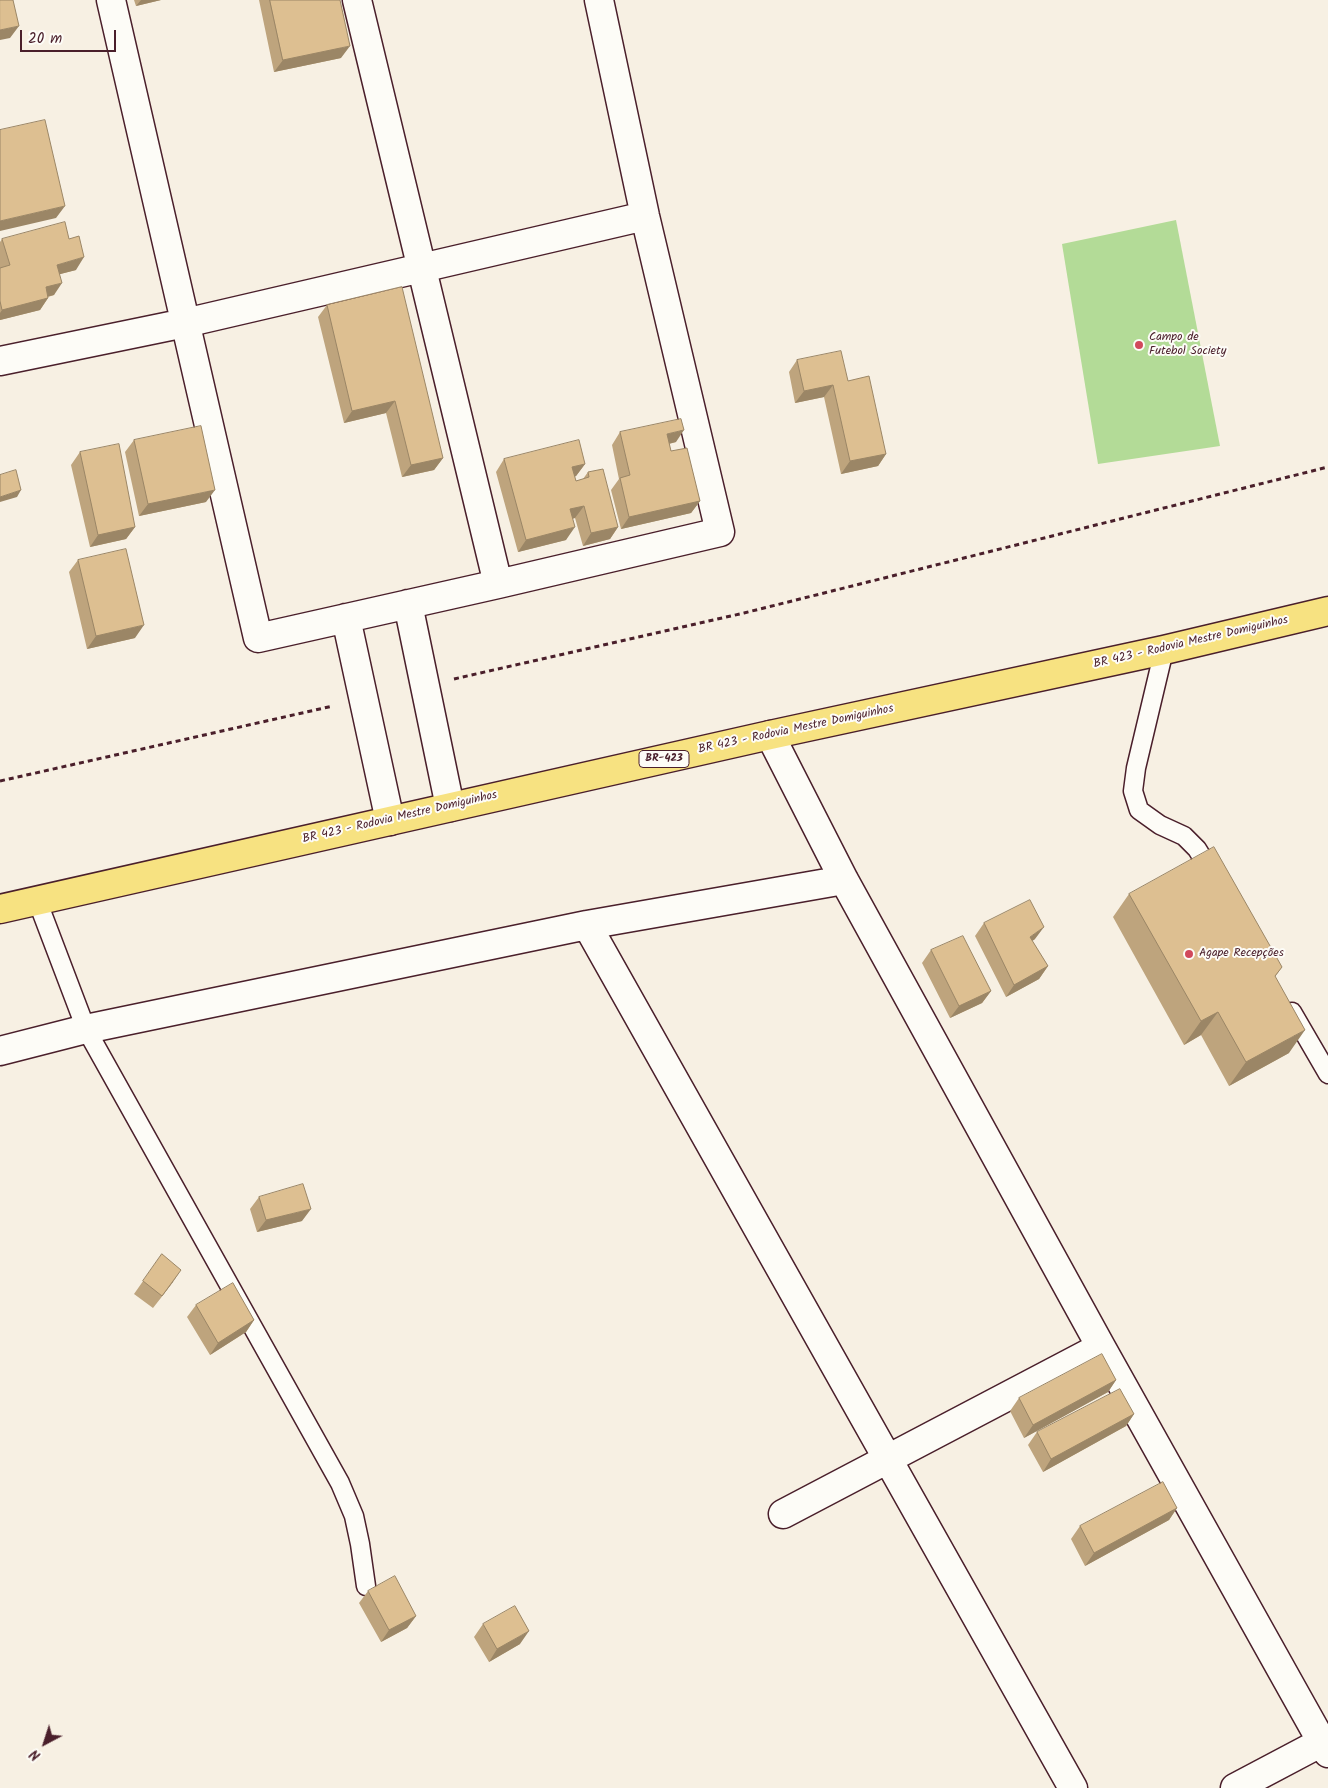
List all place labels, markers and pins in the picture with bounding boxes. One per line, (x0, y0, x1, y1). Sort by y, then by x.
place label: Campo de Futebol Society (1149, 331, 1226, 359)
marker: Campo de Futebol Society (1133, 339, 1145, 351)
place label: Agape Recepções (1199, 947, 1284, 961)
marker: Agape Recepções (1183, 948, 1195, 960)

